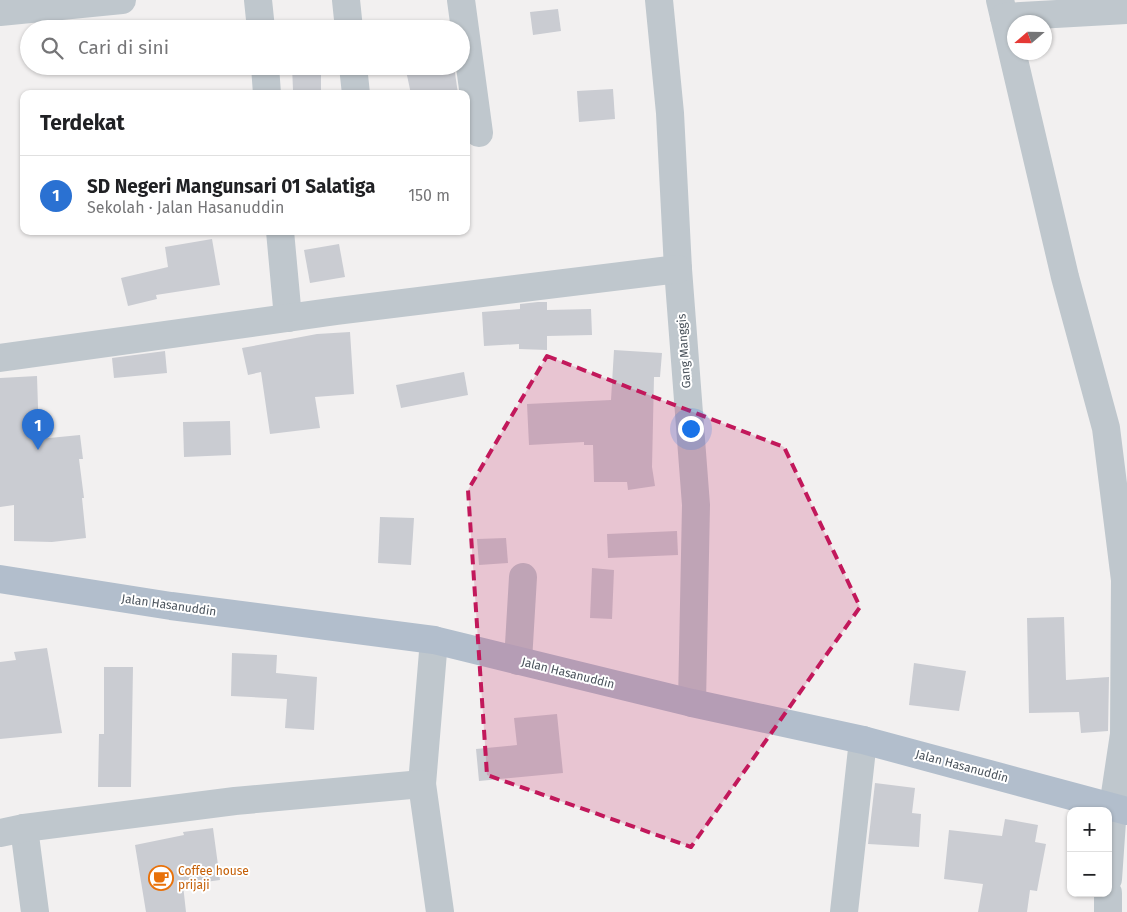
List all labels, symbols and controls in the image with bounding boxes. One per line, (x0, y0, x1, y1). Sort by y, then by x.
north arrow (1007, 15, 1052, 60)
search box (20, 20, 470, 75)
icon: search (38, 34, 66, 62)
text: Cari di sini (78, 36, 169, 59)
text: Terdekat (40, 110, 125, 136)
text: SD Negeri Mangunsari 01 Salatiga (87, 175, 375, 198)
text: 1 (52, 186, 60, 205)
text: 150 m (408, 186, 450, 205)
text: Sekolah · Jalan Hasanuddin (87, 198, 284, 217)
street label: Gang Manggis (674, 313, 694, 389)
pin: 1 (22, 409, 54, 450)
your location (678, 416, 704, 442)
street label: Jalan Hasanuddin (121, 591, 217, 619)
street label: Jalan Hasanuddin (520, 655, 616, 691)
street label: Jalan Hasanuddin (914, 747, 1010, 785)
map controls (1067, 807, 1112, 897)
button: + (1067, 807, 1112, 852)
button: − (1067, 852, 1112, 897)
place label: Coffee house prijaji (178, 864, 249, 892)
cafe icon: Coffee house prijaji (148, 865, 174, 891)

